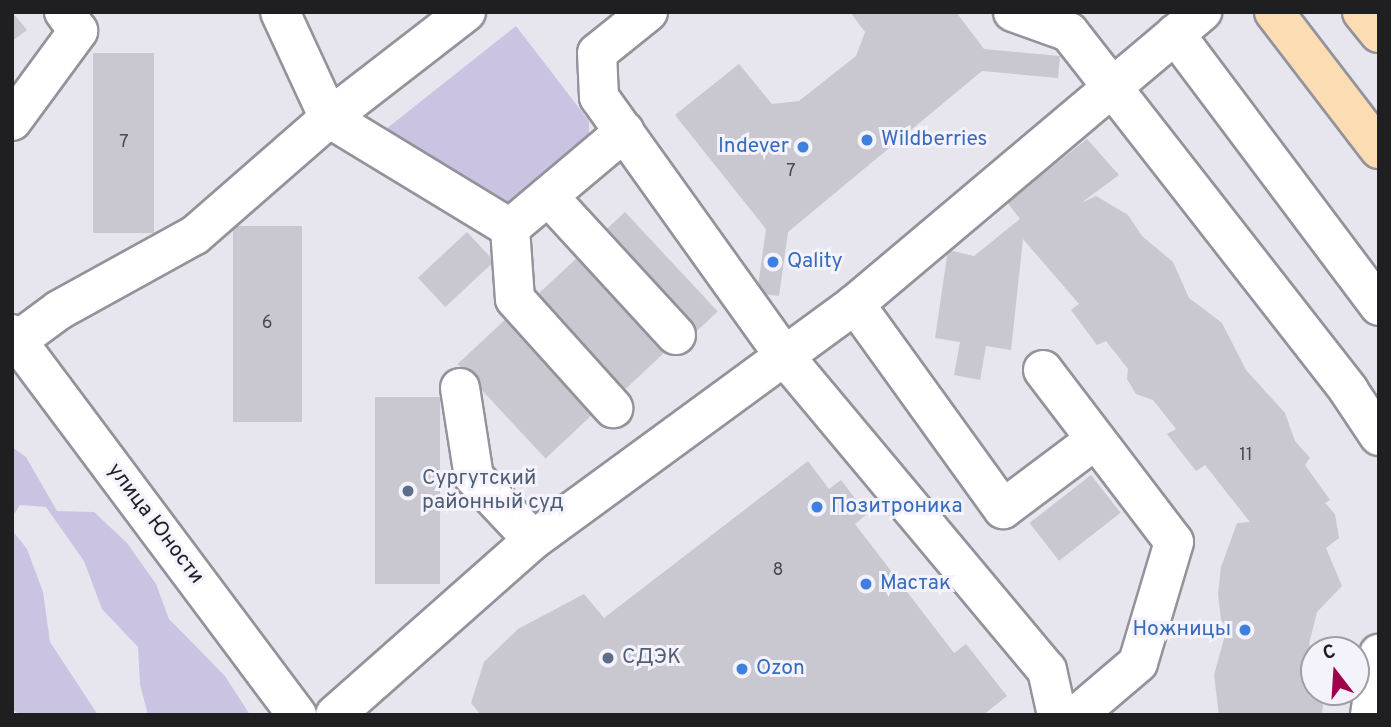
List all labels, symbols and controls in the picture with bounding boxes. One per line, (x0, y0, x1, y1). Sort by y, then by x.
place label: Wildberries (881, 127, 987, 153)
house number: 7 (119, 132, 129, 154)
marker: Wildberries (859, 132, 875, 148)
place label: Indever (718, 134, 789, 160)
marker: Indever (795, 139, 811, 155)
house number: 7 (786, 161, 796, 183)
place label: Qality (787, 249, 843, 275)
marker: Qality (765, 254, 781, 270)
house number: 6 (262, 313, 272, 335)
house number: 11 (1239, 445, 1253, 467)
street label: улица Юности (101, 459, 209, 589)
place label: Сургутский районный суд (422, 466, 564, 516)
marker: Сургутский районный суд (400, 483, 416, 499)
place label: Позитроника (831, 494, 963, 520)
marker: Позитроника (809, 499, 825, 515)
house number: 8 (773, 560, 783, 582)
place label: Мастак (880, 571, 951, 597)
marker: Мастак (858, 576, 874, 592)
place label: Ножницы (1132, 617, 1231, 643)
marker: Ножницы (1237, 622, 1253, 638)
north arrow (1300, 636, 1370, 706)
text: С (1320, 640, 1339, 666)
place label: СДЭК (622, 645, 681, 671)
marker: СДЭК (600, 650, 616, 666)
place label: Ozon (756, 656, 805, 682)
marker: Ozon (734, 661, 750, 677)

